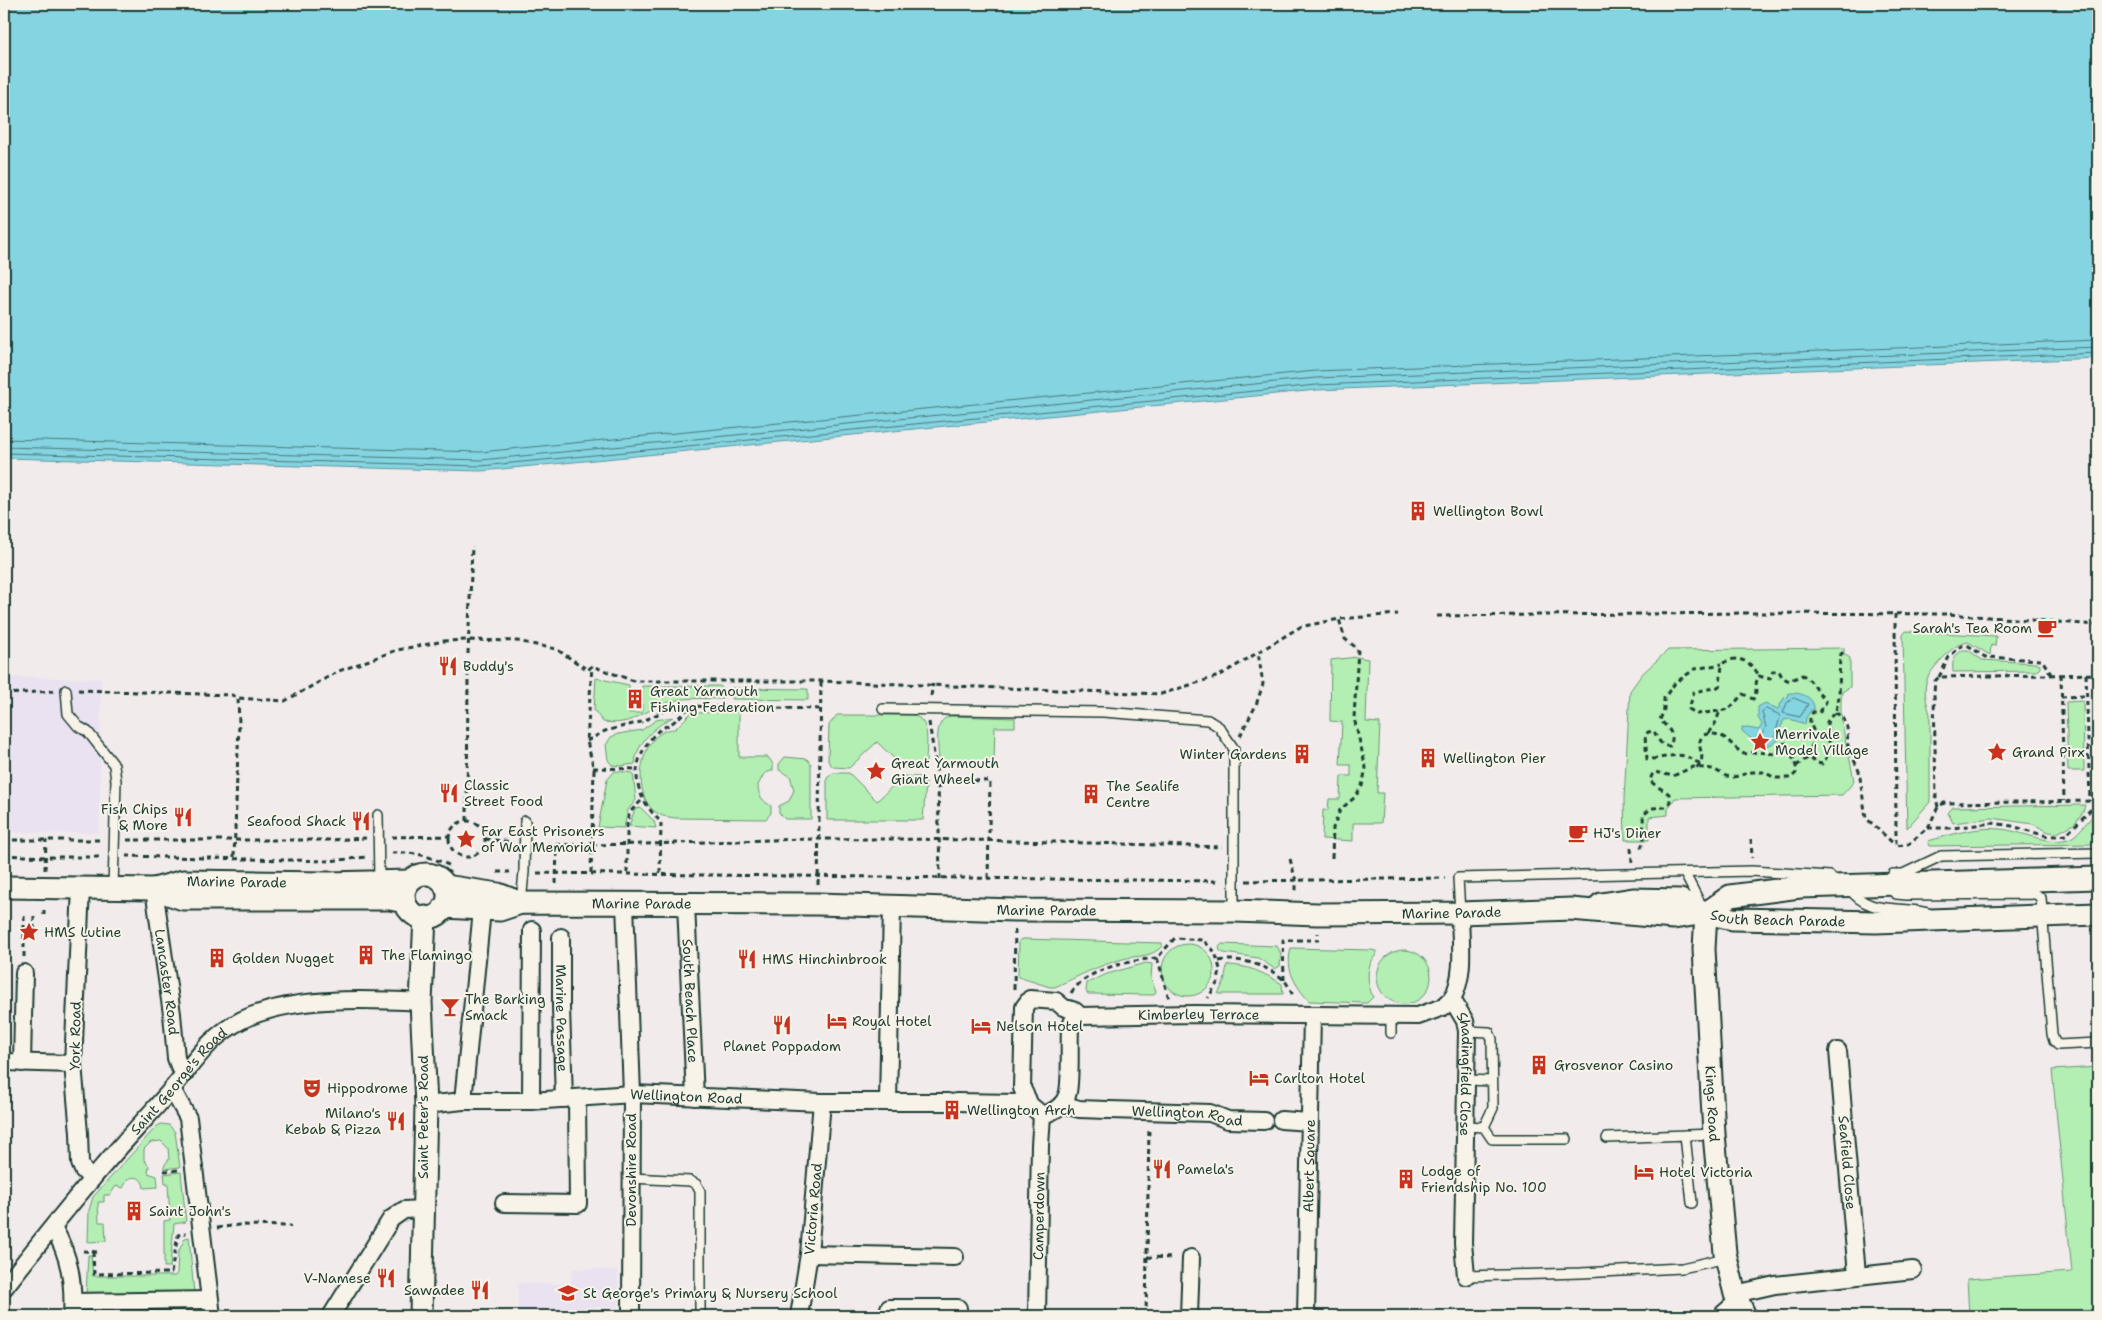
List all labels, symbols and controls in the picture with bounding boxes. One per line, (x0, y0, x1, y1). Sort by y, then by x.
building icon: Wellington Bowl (1407, 500, 1429, 522)
place label: Wellington Bowl (1433, 502, 1544, 520)
cafe icon: Sarah's Tea Room (2036, 617, 2058, 639)
place label: Sarah's Tea Room (1913, 619, 2032, 637)
restaurant icon: Buddy's (437, 655, 459, 677)
place label: Buddy's (463, 657, 514, 675)
place label: Great Yarmouth Fishing Federation (650, 682, 775, 716)
building icon: Great Yarmouth Fishing Federation (624, 688, 646, 710)
place label: Merrivale Model Village (1775, 725, 1869, 759)
place icon: Merrivale Model Village (1749, 731, 1771, 753)
place icon: Grand Pirx (1986, 741, 2008, 763)
building icon: Winter Gardens (1291, 743, 1313, 765)
place label: Grand Pirx (2012, 743, 2085, 761)
place label: Winter Gardens (1180, 745, 1287, 763)
building icon: Wellington Pier (1417, 747, 1439, 769)
place label: Wellington Pier (1443, 749, 1547, 767)
place label: Great Yarmouth Giant Wheel (891, 754, 999, 788)
place icon: Great Yarmouth Giant Wheel (865, 760, 887, 782)
place label: Classic Street Food (464, 776, 543, 810)
place label: The Sealife Centre (1106, 777, 1180, 811)
restaurant icon: Classic Street Food (438, 782, 460, 804)
building icon: The Sealife Centre (1080, 783, 1102, 805)
place label: Fish Chips & More (101, 800, 168, 834)
restaurant icon: Fish Chips & More (172, 806, 194, 828)
restaurant icon: Seafood Shack (350, 810, 372, 832)
place label: Seafood Shack (247, 812, 346, 830)
place label: Far East Prisoners of War Memorial (481, 822, 605, 856)
cafe icon: HJ's Diner (1567, 822, 1589, 844)
place label: HJ's Diner (1593, 824, 1662, 842)
place icon: Far East Prisoners of War Memorial (455, 828, 477, 850)
street label: Marine Parade (187, 872, 287, 891)
street label: Marine Parade (592, 894, 692, 913)
street label: Marine Parade (996, 900, 1097, 919)
street label: Marine Parade (1402, 903, 1502, 922)
street label: South Beach Parade (1709, 905, 1846, 930)
place icon: HMS Lutine (18, 921, 40, 943)
place label: HMS Lutine (44, 923, 121, 941)
street label: Lancaster Road (151, 928, 183, 1036)
street label: South Beach Place (679, 938, 702, 1063)
building icon: The Flamingo (355, 944, 377, 966)
place label: The Flamingo (381, 946, 472, 964)
building icon: Golden Nugget (206, 947, 228, 969)
restaurant icon: HMS Hinchinbrook (736, 948, 758, 970)
place label: Golden Nugget (232, 949, 334, 967)
place label: HMS Hinchinbrook (762, 950, 887, 968)
street label: Marine Passage (552, 964, 572, 1072)
place label: The Barking Smack (465, 990, 546, 1024)
bar icon: The Barking Smack (439, 996, 461, 1018)
street label: York Road (65, 1001, 85, 1071)
street label: Kimberley Terrace (1138, 1005, 1260, 1024)
street label: Shadingfield Close (1453, 1008, 1476, 1136)
hotel icon: Royal Hotel (826, 1010, 848, 1032)
place label: Royal Hotel (852, 1012, 932, 1030)
restaurant icon: Planet Poppadom (771, 1014, 793, 1036)
hotel icon: Nelson Hotel (970, 1015, 992, 1037)
place label: Nelson Hotel (996, 1017, 1084, 1035)
street label: Saint George's Road (126, 1023, 230, 1138)
place label: Planet Poppadom (723, 1037, 841, 1055)
building icon: Grosvenor Casino (1528, 1054, 1550, 1076)
street label: Saint Peter's Road (414, 1055, 432, 1179)
place label: Grosvenor Casino (1554, 1056, 1673, 1074)
street label: Kings Road (1701, 1065, 1724, 1143)
hotel icon: Carlton Hotel (1248, 1067, 1270, 1089)
place label: Carlton Hotel (1274, 1069, 1366, 1087)
theatre icon: Hippodrome (301, 1077, 323, 1099)
place label: Hippodrome (327, 1079, 408, 1097)
street label: Wellington Road (630, 1085, 743, 1108)
building icon: Wellington Arch (941, 1099, 963, 1121)
place label: Wellington Arch (967, 1101, 1076, 1119)
street label: Wellington Road (1132, 1102, 1243, 1129)
place label: Milano's Kebab & Pizza (285, 1104, 381, 1138)
restaurant icon: Milano's Kebab & Pizza (385, 1110, 407, 1132)
street label: Devonshire Road (622, 1113, 640, 1227)
street label: Seafield Close (1835, 1115, 1860, 1210)
street label: Albert Square (1299, 1119, 1319, 1213)
restaurant icon: Pamela's (1151, 1158, 1173, 1180)
place label: Pamela's (1177, 1160, 1234, 1178)
hotel icon: Hotel Victoria (1633, 1161, 1655, 1183)
street label: Victoria Road (800, 1162, 826, 1256)
place label: Lodge of Friendship No. 100 (1421, 1162, 1547, 1196)
place label: Hotel Victoria (1659, 1163, 1753, 1181)
building icon: Lodge of Friendship No. 100 (1395, 1168, 1417, 1190)
street label: Camperdown (1029, 1171, 1049, 1260)
building icon: Saint John's (123, 1200, 145, 1222)
place label: Saint John's (149, 1202, 231, 1220)
restaurant icon: V-Namese (375, 1267, 397, 1289)
place label: V-Namese (304, 1269, 371, 1287)
restaurant icon: Sawadee (469, 1279, 491, 1301)
place label: Sawadee (404, 1281, 465, 1299)
school or university icon: St George's Primary & Nursery School (557, 1282, 579, 1304)
place label: St George's Primary & Nursery School (583, 1284, 838, 1302)

